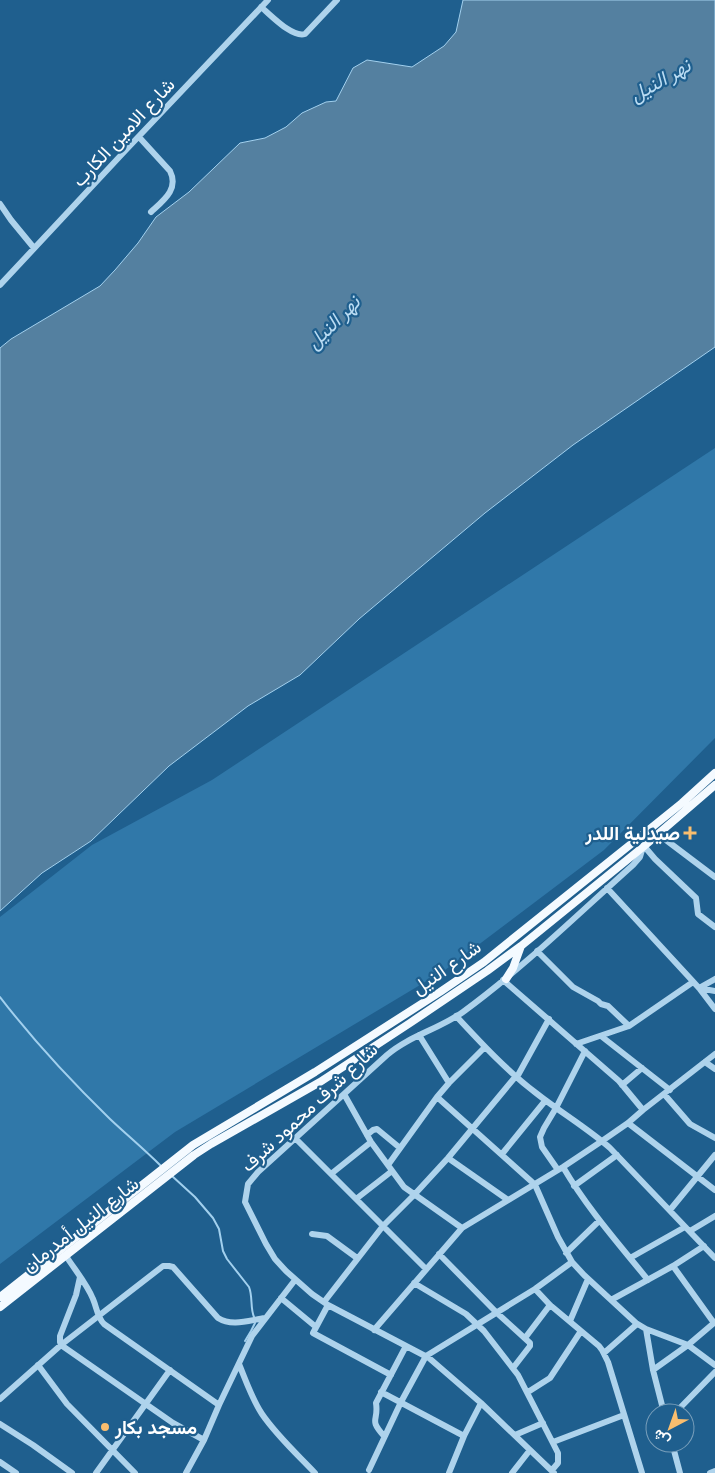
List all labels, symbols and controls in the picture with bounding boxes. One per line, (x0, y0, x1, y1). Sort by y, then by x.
water label: نهر النيل (626, 53, 696, 108)
street label: شارع الامين الكارب (68, 74, 180, 192)
water label: نهر النيل (302, 290, 366, 355)
place label: صيدلية اللدر (584, 823, 680, 846)
marker: صيدلية اللدر (684, 827, 696, 839)
street label: شارع النيل (408, 936, 486, 1000)
street label: شارع شرف محمود شرف (237, 1039, 383, 1177)
street label: شارع النيل أمدرمان (18, 1173, 144, 1278)
north arrow (645, 1403, 695, 1453)
place label: مسجد بكار (114, 1417, 197, 1440)
marker: مسجد بكار (99, 1421, 111, 1433)
text: ش (650, 1425, 674, 1449)

